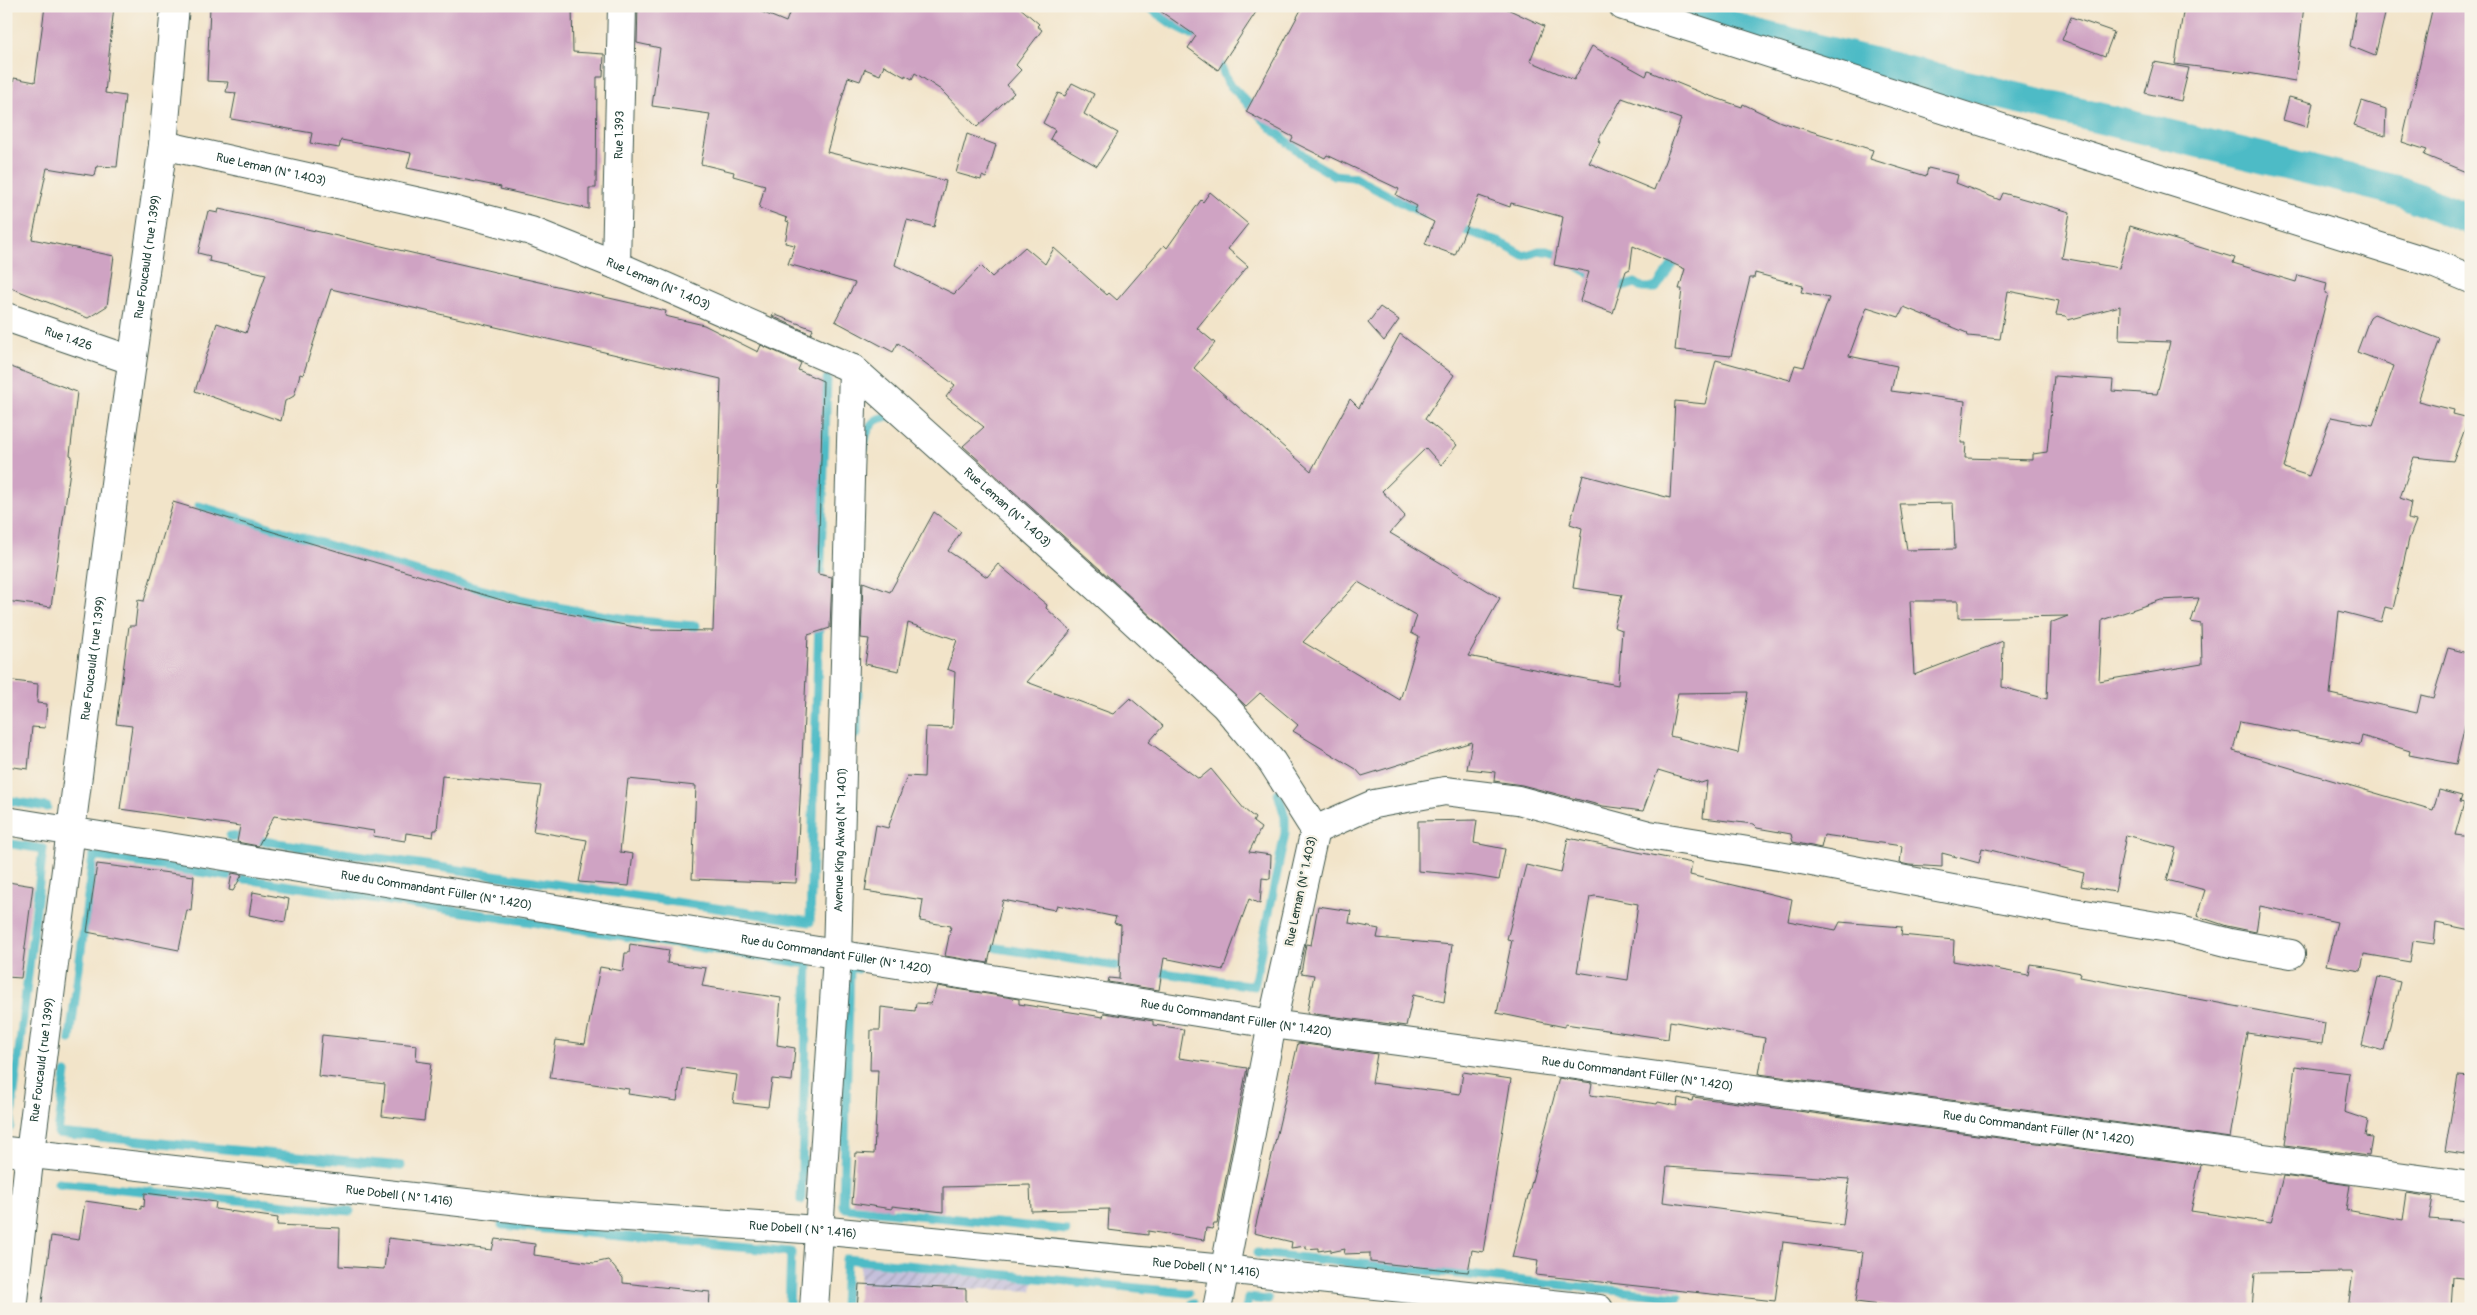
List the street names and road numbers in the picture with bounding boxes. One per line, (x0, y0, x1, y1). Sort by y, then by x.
street label: Rue 1.393 (611, 110, 627, 159)
street label: Rue Leman (N° 1.403) (215, 150, 328, 189)
street label: Rue Foucauld ( rue 1.399) (131, 194, 163, 320)
street label: Rue Leman (N° 1.403) (604, 254, 713, 313)
street label: Rue 1.426 (43, 323, 94, 354)
street label: Rue Leman (N° 1.403) (961, 464, 1055, 551)
street label: Rue Foucauld ( rue 1.399) (78, 595, 108, 721)
street label: Avenue King Akwa( N° 1.401) (831, 767, 850, 912)
street label: Rue Leman (N° 1.403) (1282, 834, 1320, 948)
street label: Rue du Commandant Füller (N° 1.420) (340, 867, 533, 913)
street label: Rue du Commandant Füller (N° 1.420) (740, 931, 933, 977)
street label: Rue du Commandant Füller (N° 1.420) (1140, 996, 1333, 1040)
street label: Rue Foucauld ( rue 1.399) (26, 997, 57, 1123)
street label: Rue du Commandant Füller (N° 1.420) (1541, 1053, 1734, 1094)
street label: Rue du Commandant Füller (N° 1.420) (1942, 1107, 2136, 1148)
street label: Rue Dobell ( N° 1.416) (345, 1182, 454, 1209)
street label: Rue Dobell ( N° 1.416) (748, 1218, 858, 1241)
street label: Rue Dobell ( N° 1.416) (1152, 1255, 1261, 1280)

